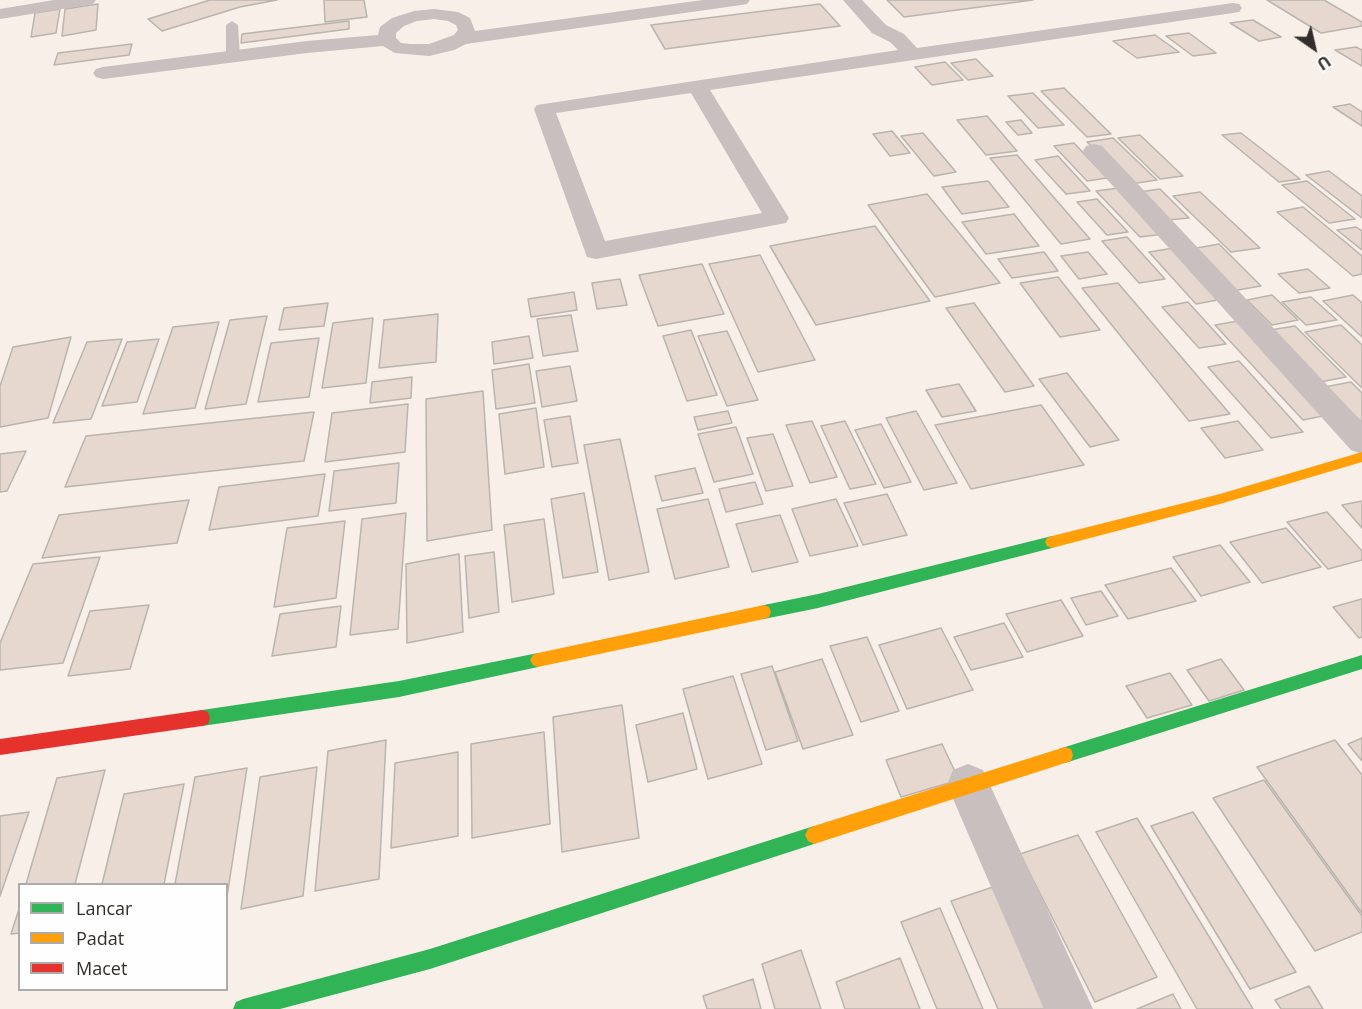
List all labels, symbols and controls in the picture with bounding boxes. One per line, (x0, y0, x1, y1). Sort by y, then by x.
north arrow (1284, 18, 1344, 78)
text: U (1313, 50, 1335, 75)
legend (18, 883, 228, 991)
text: Lancar (76, 896, 132, 920)
text: Padat (76, 926, 124, 950)
text: Macet (76, 956, 127, 980)

